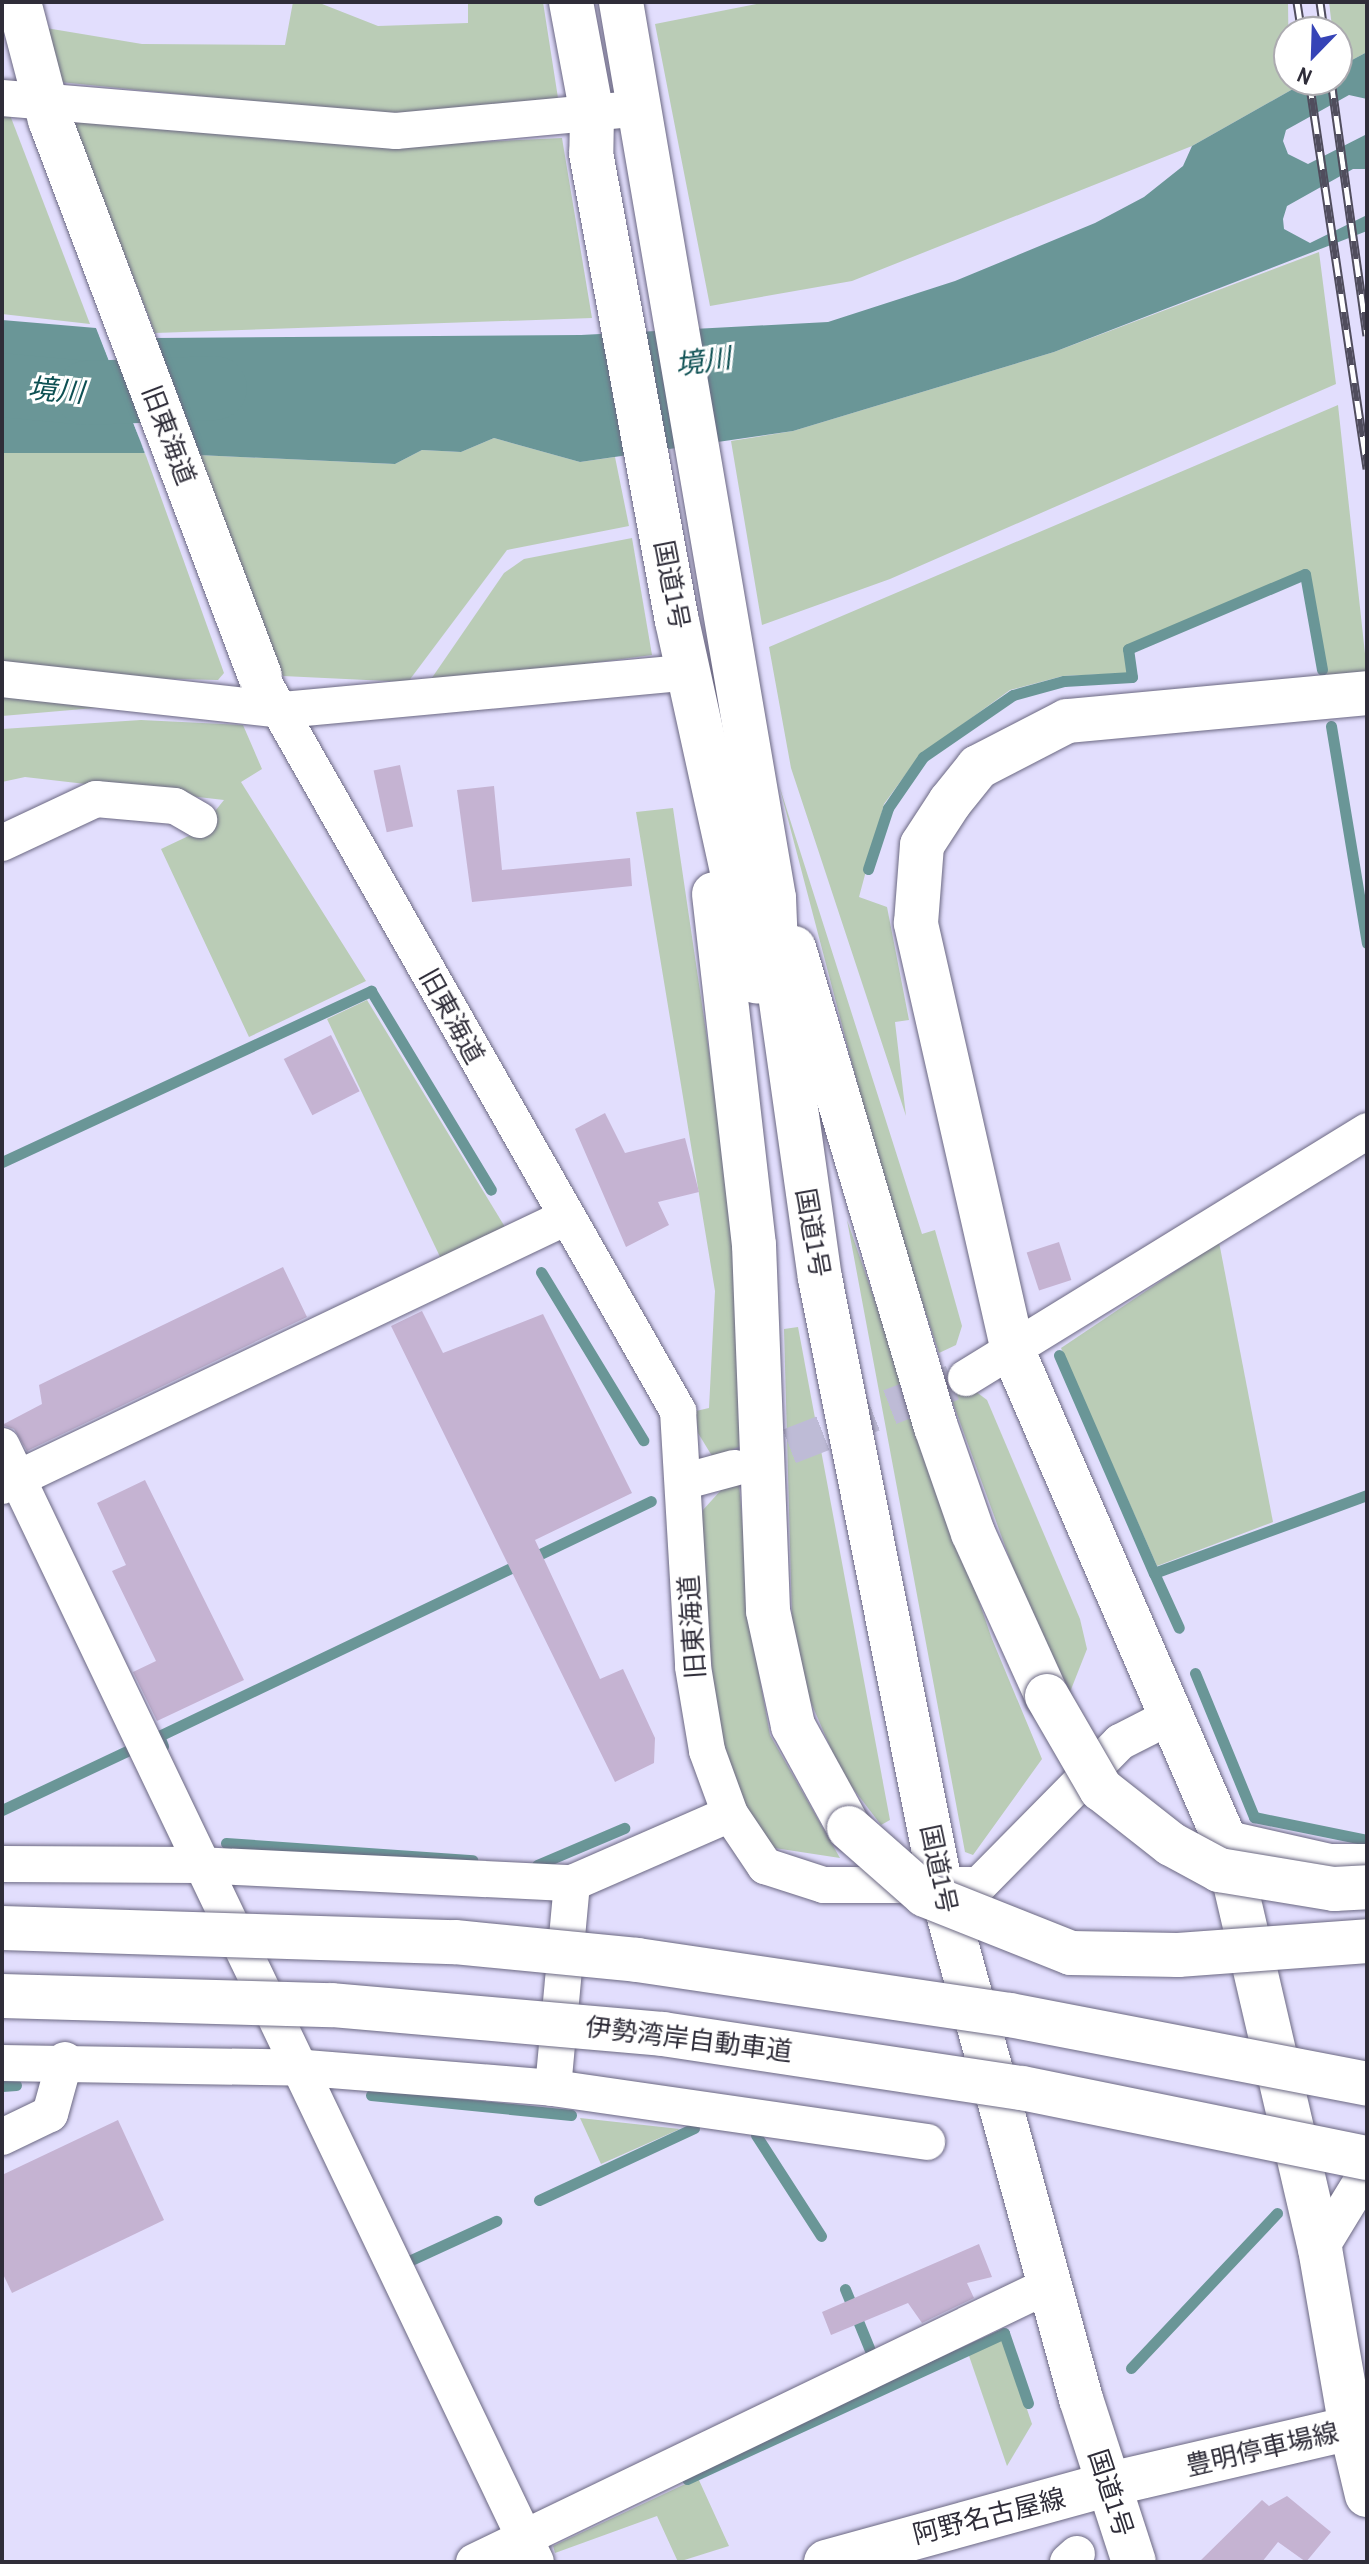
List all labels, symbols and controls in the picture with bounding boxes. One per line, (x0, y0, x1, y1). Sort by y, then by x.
north arrow (1273, 16, 1353, 96)
text: N (1293, 60, 1316, 93)
water label: 境川 (673, 340, 733, 382)
water label: 境川 (27, 371, 85, 409)
street label: 旧東海道 (136, 381, 202, 489)
street label: 国道1号 (648, 538, 696, 632)
street label: 旧東海道 (413, 963, 491, 1069)
street label: 国道1号 (790, 1186, 836, 1280)
street label: 旧東海道 (673, 1574, 711, 1680)
street label: 国道1号 (914, 1822, 964, 1916)
street label: 伊勢湾岸自動車道 (584, 2011, 794, 2067)
street label: 豊明停車場線 (1182, 2416, 1342, 2482)
street label: 国道1号 (1082, 2445, 1140, 2541)
street label: 阿野名古屋線 (910, 2482, 1068, 2550)

